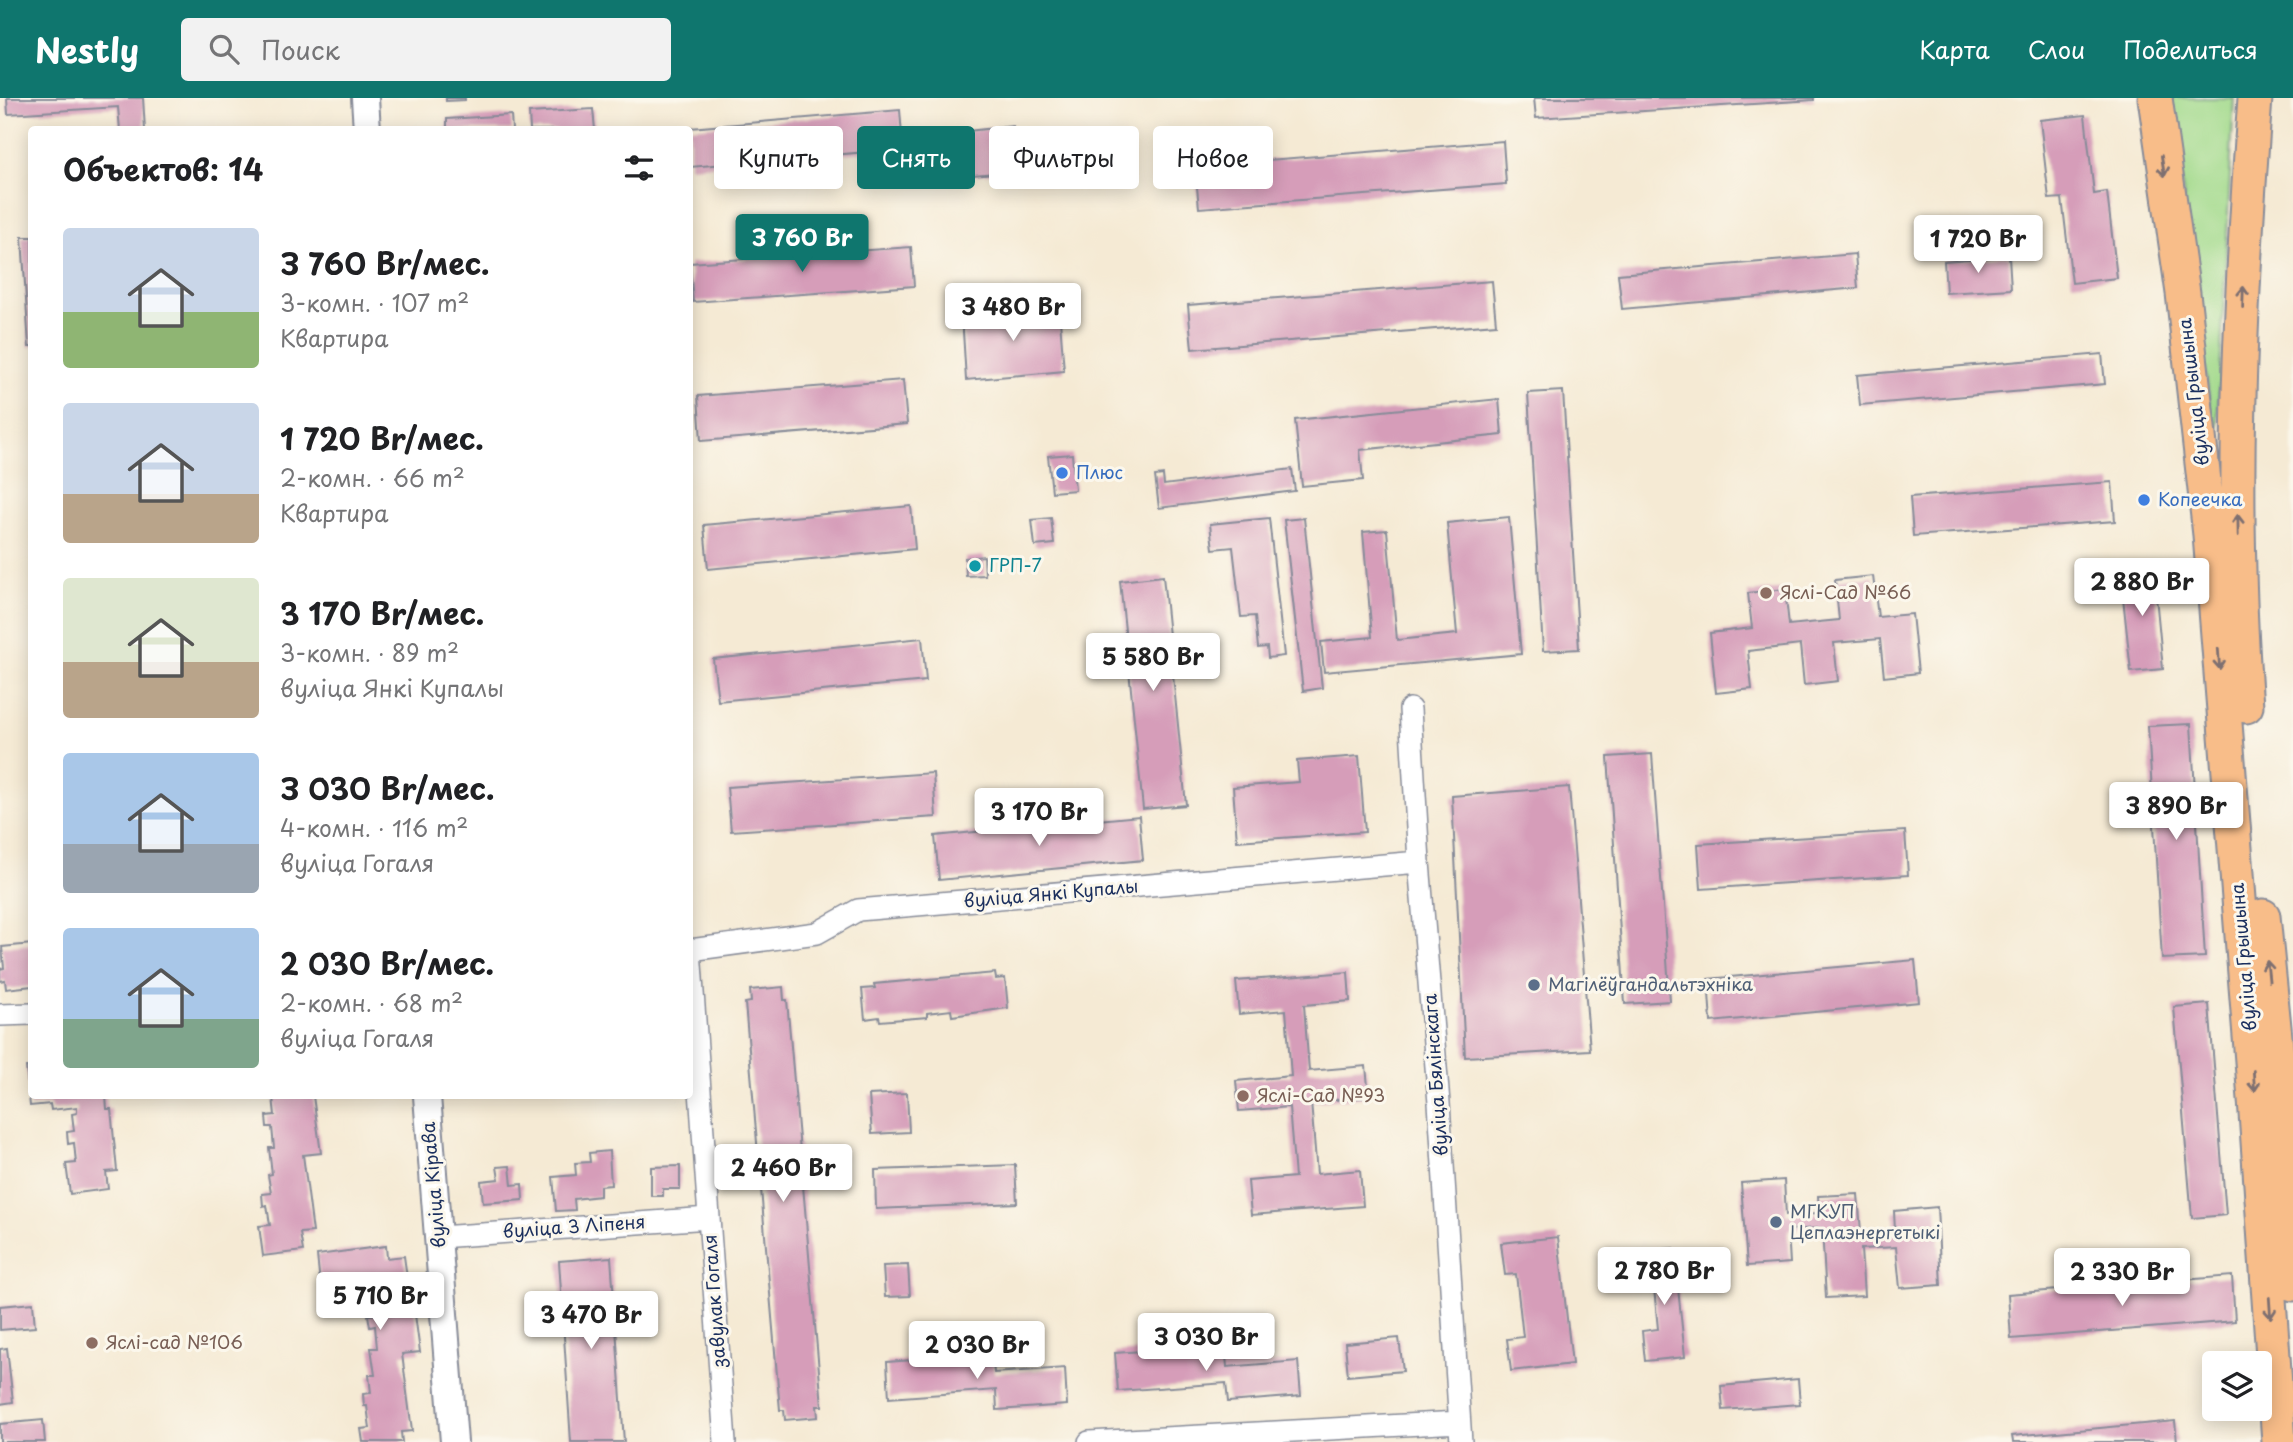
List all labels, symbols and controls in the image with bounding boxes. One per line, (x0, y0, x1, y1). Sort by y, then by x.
search box (181, 18, 671, 81)
text: Nestly (35, 24, 139, 74)
icon: search (205, 30, 243, 68)
text: Поиск (261, 30, 340, 69)
text: Карта (1919, 31, 1990, 67)
text: Слои (2028, 31, 2085, 67)
text: Поделиться (2123, 31, 2258, 67)
chip: Купить (714, 126, 843, 189)
chip: Снять (857, 126, 975, 189)
chip: Фильтры (989, 126, 1139, 189)
chip: Новое (1153, 126, 1273, 189)
text: Объектов: 14 (63, 146, 263, 191)
icon: filters (620, 149, 658, 187)
one-way arrow (2157, 154, 2170, 177)
pin: 3 760 Br (730, 214, 874, 274)
pin: 1 720 Br (1906, 216, 2050, 275)
text: 3 760 Br (752, 219, 852, 254)
text: 1 720 Br (1930, 220, 2026, 255)
text: 3 760 Br/мес. (280, 240, 490, 285)
icon: home (119, 256, 203, 340)
pin: 3 480 Br (941, 284, 1085, 343)
text: 3-комн. · 107 m² (280, 285, 469, 320)
one-way arrow (2236, 286, 2249, 309)
text: 3 480 Br (961, 288, 1065, 323)
street label: вуліца Грышына (2170, 316, 2215, 468)
text: Квартира (280, 320, 388, 355)
text: 1 720 Br/мес. (280, 415, 484, 460)
icon: home (119, 431, 203, 515)
place label: Плюс (1076, 458, 1123, 485)
text: 2-комн. · 66 m² (280, 460, 465, 495)
marker: Плюс (1054, 465, 1070, 481)
place label: Копеечка (2158, 485, 2243, 512)
marker: Копеечка (2136, 492, 2152, 508)
text: Квартира (280, 495, 388, 530)
one-way arrow (2231, 513, 2244, 536)
place label: ГРП-7 (989, 551, 1042, 578)
marker: ГРП-7 (967, 558, 983, 574)
pin: 2 880 Br (2070, 559, 2214, 618)
text: 2 880 Br (2090, 563, 2194, 598)
place label: Яслі-Сад №66 (1780, 578, 1911, 605)
marker: Яслі-Сад №66 (1758, 585, 1774, 601)
text: 3 170 Br/мес. (280, 590, 484, 635)
icon: home (119, 606, 203, 690)
pin: 5 580 Br (1081, 634, 1225, 693)
text: 3-комн. · 89 m² (280, 635, 459, 670)
text: 5 580 Br (1102, 638, 1204, 673)
one-way arrow (2213, 648, 2226, 670)
text: вуліца Янкі Купалы (280, 670, 504, 705)
text: 3 030 Br/мес. (280, 765, 494, 810)
icon: home (119, 781, 203, 865)
pin: 3 890 Br (2104, 782, 2248, 842)
text: 3 890 Br (2125, 787, 2227, 822)
pin: 3 170 Br (967, 788, 1111, 848)
text: 3 170 Br (991, 793, 1087, 828)
text: 4-комн. · 116 m² (280, 810, 468, 845)
text: вуліца Гогаля (280, 845, 434, 880)
street label: вуліца Янкі Купалы (962, 871, 1139, 914)
street label: вуліца Грышына (2223, 881, 2262, 1032)
text: 2 030 Br/мес. (280, 940, 494, 985)
icon: home (119, 956, 203, 1040)
one-way arrow (2262, 961, 2275, 983)
place label: Магілёўгандальтэхніка (1548, 970, 1754, 997)
marker: Магілёўгандальтэхніка (1526, 977, 1542, 993)
text: 2-комн. · 68 m² (280, 985, 463, 1020)
street label: вуліца Бялінскага (1415, 992, 1454, 1157)
text: вуліца Гогаля (280, 1020, 434, 1055)
one-way arrow (2248, 1070, 2261, 1092)
place label: Яслі-Сад №93 (1257, 1081, 1385, 1108)
marker: Яслі-Сад №93 (1235, 1088, 1251, 1104)
street label: вуліца Кірава (413, 1120, 451, 1249)
pin: 2 460 Br (711, 1144, 855, 1204)
text: 2 460 Br (730, 1149, 836, 1184)
place label: МГКУП Цеплаэнергетыкі (1790, 1197, 1941, 1245)
street label: вуліца 3 Ліпеня (502, 1207, 646, 1244)
marker: МГКУП Цеплаэнергетыкі (1768, 1214, 1784, 1230)
street label: завулак Гогаля (695, 1234, 732, 1370)
pin: 2 780 Br (1592, 1248, 1736, 1307)
pin: 2 330 Br (2050, 1248, 2194, 1308)
text: 2 780 Br (1614, 1252, 1714, 1287)
text: 2 330 Br (2070, 1253, 2174, 1288)
pin: 5 710 Br (308, 1272, 452, 1332)
text: 5 710 Br (332, 1277, 428, 1312)
pin: 3 470 Br (519, 1292, 663, 1351)
text: 3 470 Br (540, 1296, 642, 1331)
one-way arrow (2264, 1297, 2277, 1319)
pin: 3 030 Br (1134, 1314, 1278, 1373)
text: 3 030 Br (1154, 1318, 1258, 1353)
pin: 2 030 Br (905, 1322, 1049, 1381)
text: 2 030 Br (925, 1326, 1029, 1361)
place label: Яслі-сад №106 (106, 1328, 243, 1355)
marker: Яслі-сад №106 (84, 1335, 100, 1351)
map controls (2202, 1351, 2272, 1421)
button: layers (2202, 1351, 2272, 1421)

